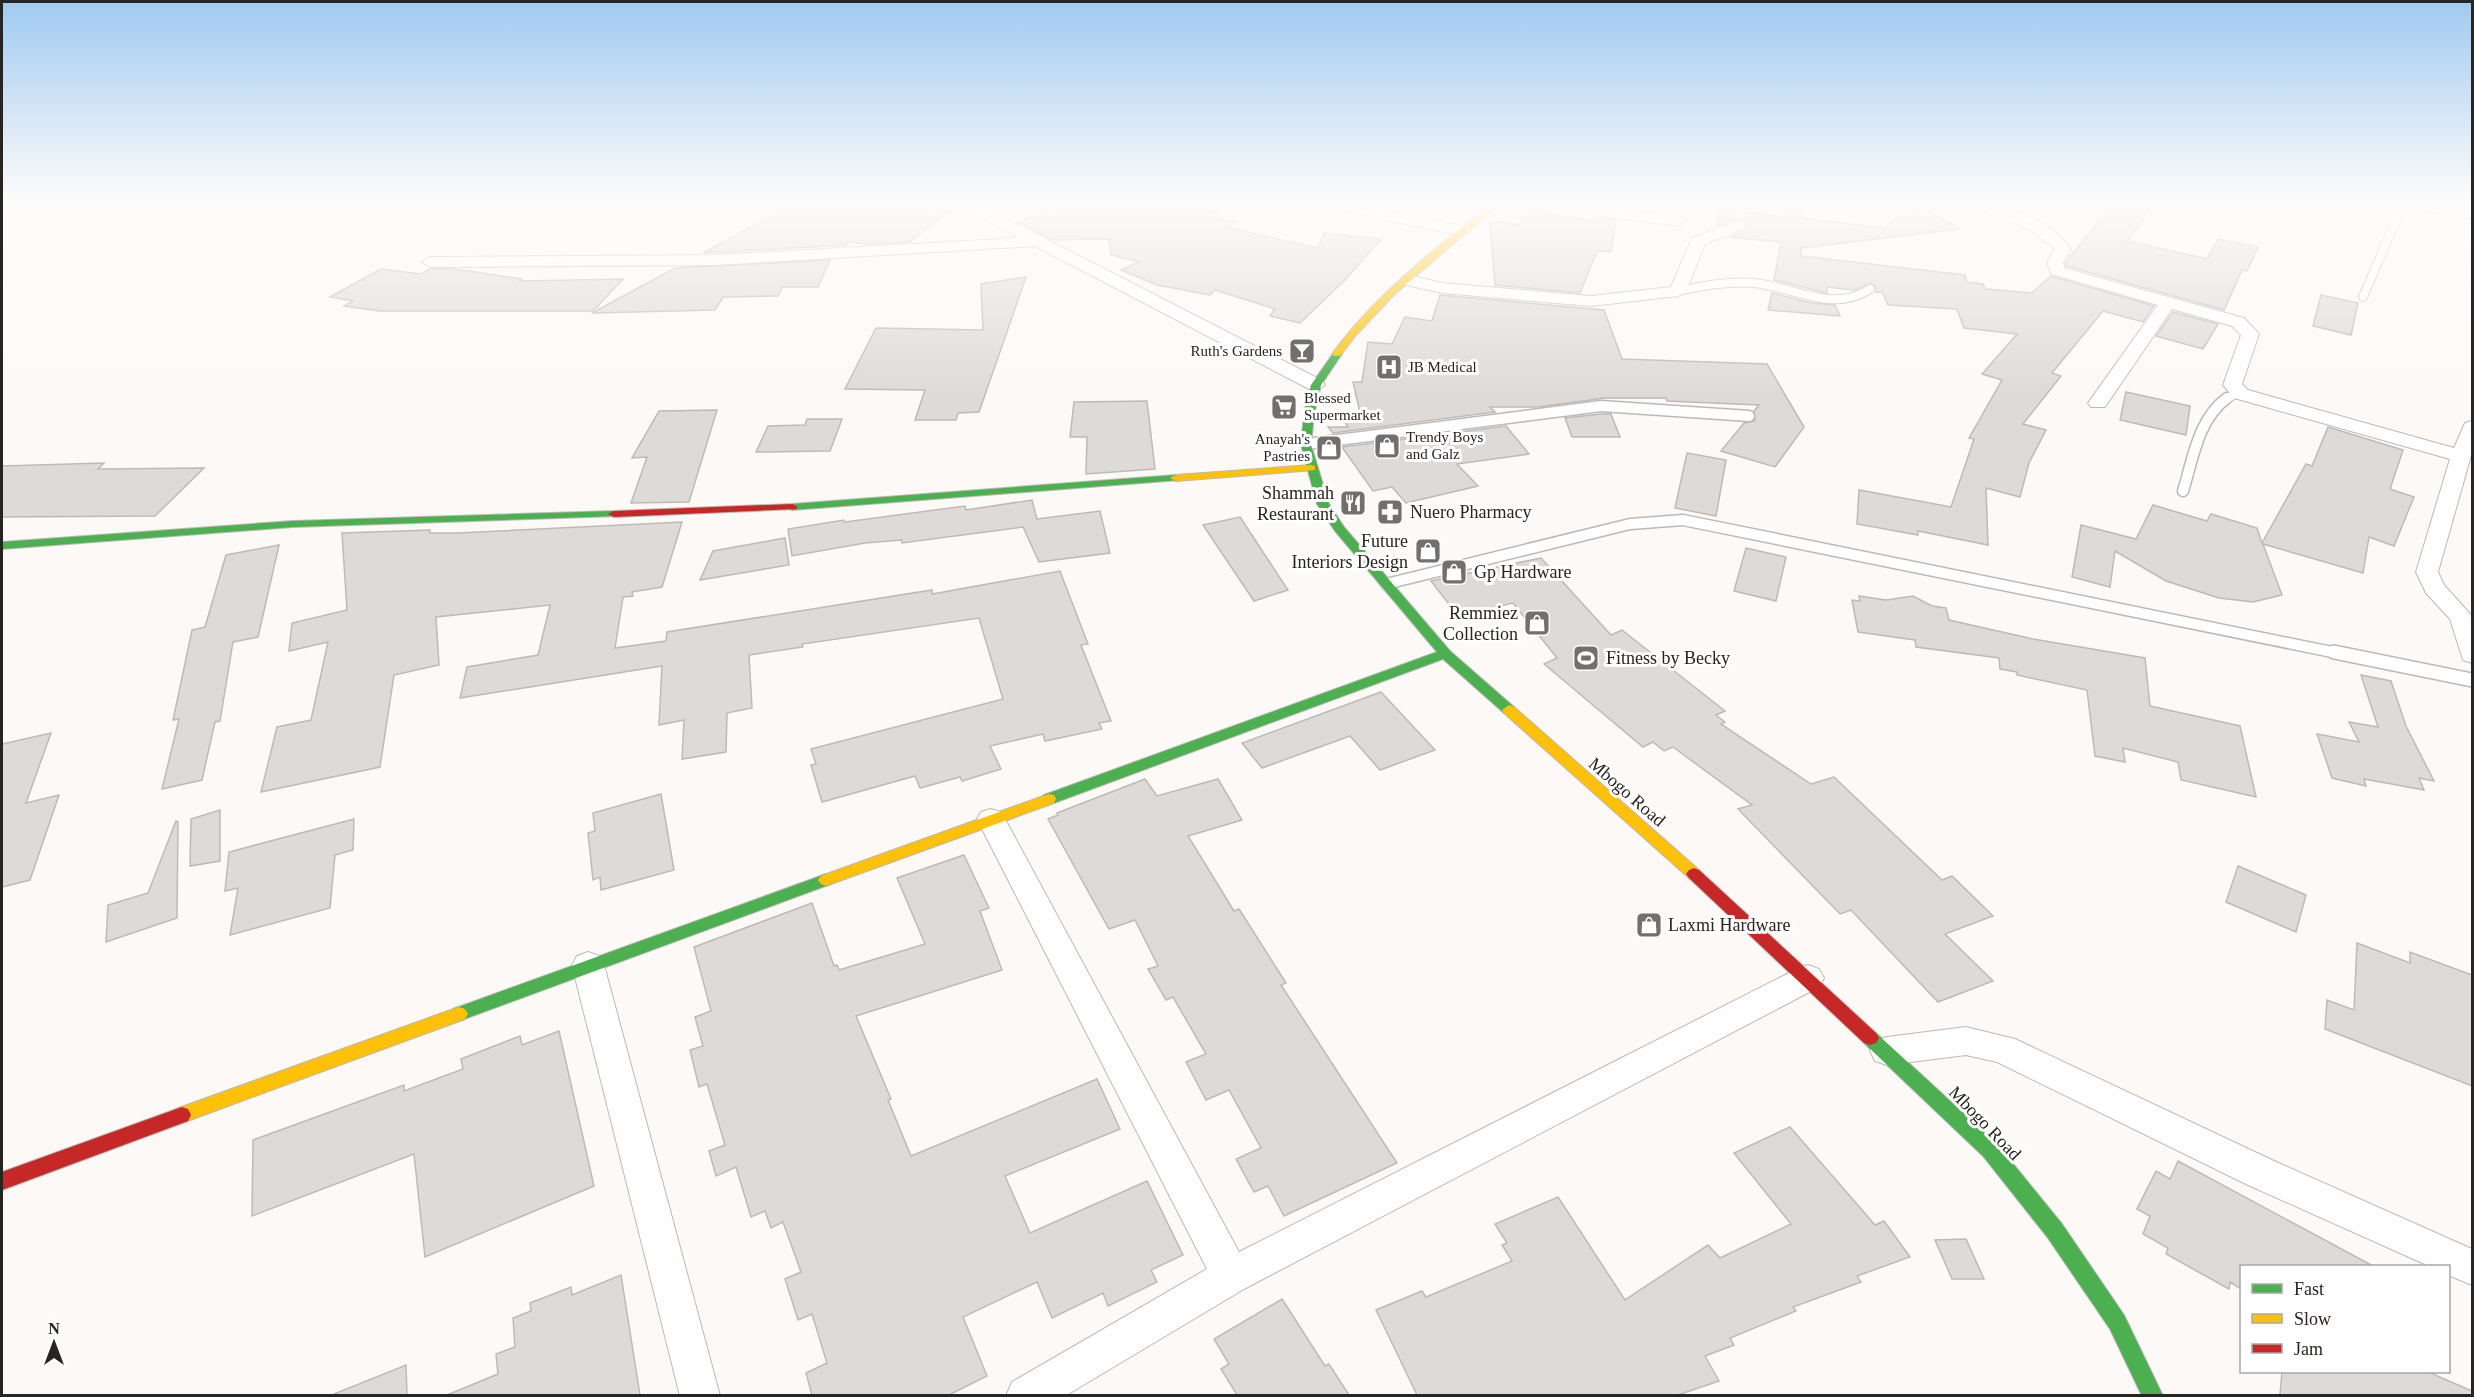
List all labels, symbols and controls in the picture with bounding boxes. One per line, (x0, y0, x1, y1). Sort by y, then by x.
bar icon: Ruth's Gardens (1287, 336, 1317, 366)
place label: Ruth's Gardens (1191, 343, 1282, 359)
hospital icon: JB Medical (1374, 352, 1404, 382)
place label: JB Medical (1408, 359, 1477, 375)
place label: Blessed Supermarket (1304, 390, 1381, 423)
supermarket icon: Blessed Supermarket (1269, 392, 1299, 422)
place label: Trendy Boys and Galz (1406, 429, 1484, 462)
place label: Anayah's Pastries (1255, 431, 1310, 464)
shop icon: Trendy Boys and Galz (1372, 431, 1402, 461)
shop icon: Anayah's Pastries (1314, 433, 1344, 463)
place label: Shammah Restaurant (1257, 483, 1334, 524)
restaurant icon: Shammah Restaurant (1338, 488, 1368, 518)
pharmacy icon: Nuero Pharmacy (1375, 497, 1405, 527)
place label: Nuero Pharmacy (1410, 502, 1531, 522)
place label: Future Interiors Design (1292, 531, 1408, 572)
shop icon: Future Interiors Design (1413, 536, 1443, 566)
shop icon: Gp Hardware (1439, 557, 1469, 587)
place label: Gp Hardware (1474, 562, 1571, 582)
place label: Remmiez Collection (1443, 603, 1518, 644)
shop icon: Remmiez Collection (1522, 608, 1552, 638)
sports icon: Fitness by Becky (1571, 643, 1601, 673)
place label: Fitness by Becky (1606, 648, 1730, 668)
street label: Mbogo Road (1585, 753, 1669, 831)
shop icon: Laxmi Hardware (1634, 910, 1664, 940)
place label: Laxmi Hardware (1668, 915, 1790, 935)
street label: Mbogo Road (1945, 1082, 2025, 1164)
legend (2240, 1265, 2450, 1373)
text: Fast (2294, 1279, 2324, 1299)
text: Slow (2294, 1309, 2331, 1329)
north arrow (24, 1313, 84, 1373)
text: N (48, 1320, 60, 1337)
text: Jam (2294, 1339, 2323, 1359)

